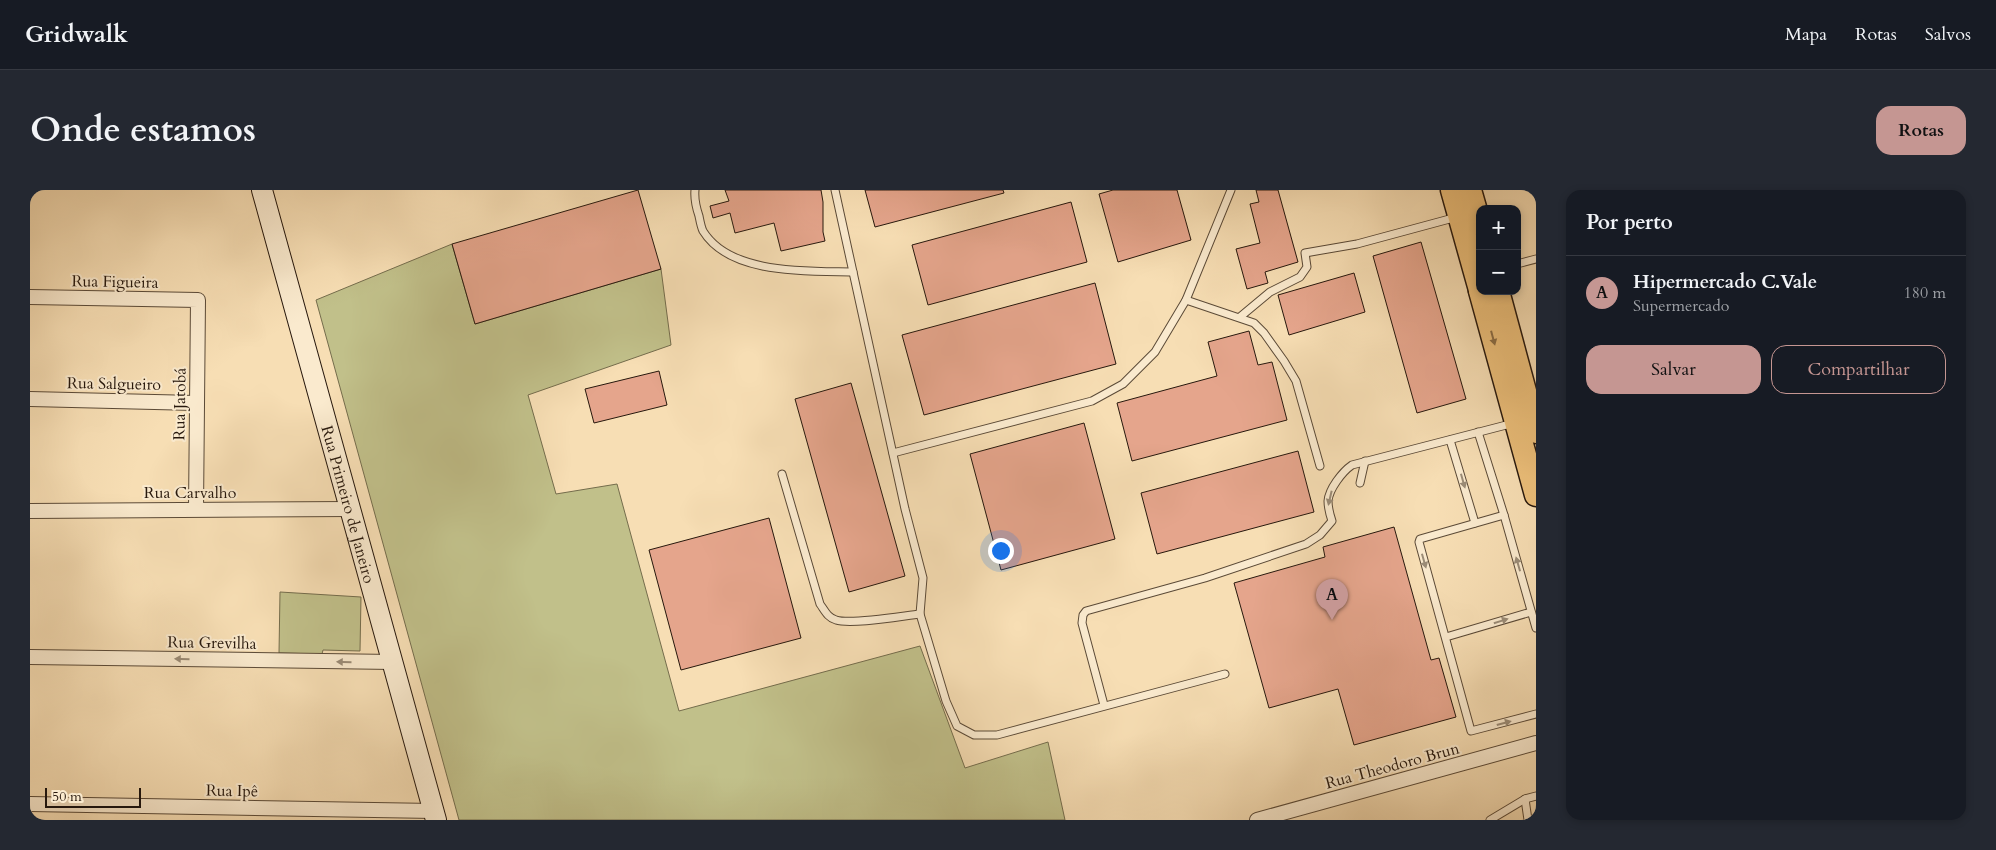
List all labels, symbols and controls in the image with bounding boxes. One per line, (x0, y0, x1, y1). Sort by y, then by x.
text: Gridwalk (25, 18, 128, 51)
text: Mapa (1785, 22, 1827, 47)
text: Rotas (1855, 22, 1897, 47)
text: Salvos (1925, 22, 1971, 47)
text: Onde estamos (30, 106, 256, 154)
button: Rotas (1876, 106, 1966, 155)
map controls (1476, 205, 1521, 295)
button: + (1476, 205, 1521, 250)
text: Por perto (1586, 208, 1673, 237)
button: − (1476, 250, 1521, 295)
text: Hipermercado C.Vale (1633, 269, 1817, 295)
street label: Rua Figueira (71, 270, 159, 294)
text: A (1596, 282, 1608, 304)
text: 180 m (1904, 282, 1946, 304)
text: Supermercado (1633, 295, 1729, 317)
one-way arrow (1489, 331, 1497, 346)
button: Salvar (1586, 345, 1761, 394)
button: Compartilhar (1771, 345, 1946, 394)
street label: Rua Jatobá (168, 367, 192, 441)
street label: Rua Salgueiro (67, 372, 162, 396)
street label: Rua Primeiro de Janeiro (316, 423, 380, 586)
one-way arrow (1459, 474, 1467, 489)
street label: Rua Carvalho (144, 482, 237, 504)
one-way arrow (1326, 490, 1334, 506)
your location (988, 538, 1014, 564)
one-way arrow (1421, 554, 1429, 569)
one-way arrow (1514, 557, 1522, 572)
pin: A (1316, 579, 1348, 620)
one-way arrow (1494, 617, 1509, 625)
street label: Rua Grevilha (167, 631, 257, 655)
one-way arrow (173, 655, 189, 663)
one-way arrow (336, 657, 352, 665)
one-way arrow (1496, 718, 1511, 726)
street label: Rua Theodoro Brun (1323, 737, 1462, 794)
street label: Rua Ipê (206, 780, 258, 802)
scale bar (45, 785, 141, 808)
text: 50 m (52, 787, 82, 806)

